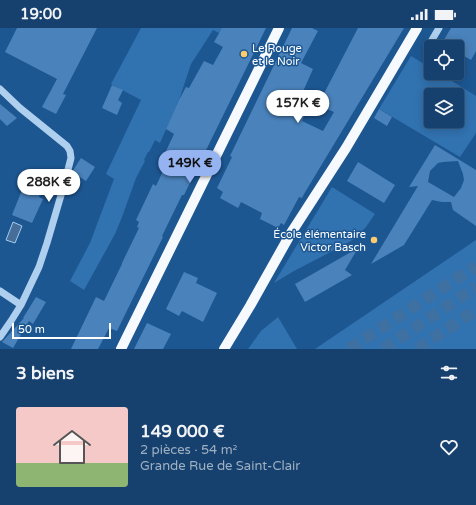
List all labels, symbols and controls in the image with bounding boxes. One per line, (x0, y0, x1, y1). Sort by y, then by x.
text: 19:00 (20, 5, 62, 23)
map controls (424, 40, 464, 128)
button: locate (424, 40, 464, 80)
place label: Le Rouge et le Noir (252, 42, 302, 68)
marker: Le Rouge et le Noir (239, 49, 249, 59)
button: layers (424, 88, 464, 128)
pin: 157K € (265, 90, 331, 124)
text: 157K € (275, 95, 321, 111)
pin: 149K € (157, 150, 223, 184)
text: 149K € (167, 155, 213, 171)
pin: 288K € (16, 169, 82, 203)
text: 288K € (26, 174, 72, 190)
place label: École élémentaire Victor Basch (273, 227, 366, 254)
marker: École élémentaire Victor Basch (369, 235, 379, 245)
scale bar (12, 321, 111, 340)
text: 50 m (18, 323, 45, 336)
icon: filters (438, 362, 460, 384)
text: 3 biens (16, 363, 74, 384)
text: 149 000 € (140, 421, 225, 442)
icon: home (48, 423, 96, 471)
icon: heart (438, 436, 460, 458)
text: 2 pièces · 54 m² (140, 442, 237, 458)
text: Grande Rue de Saint-Clair (140, 458, 300, 474)

